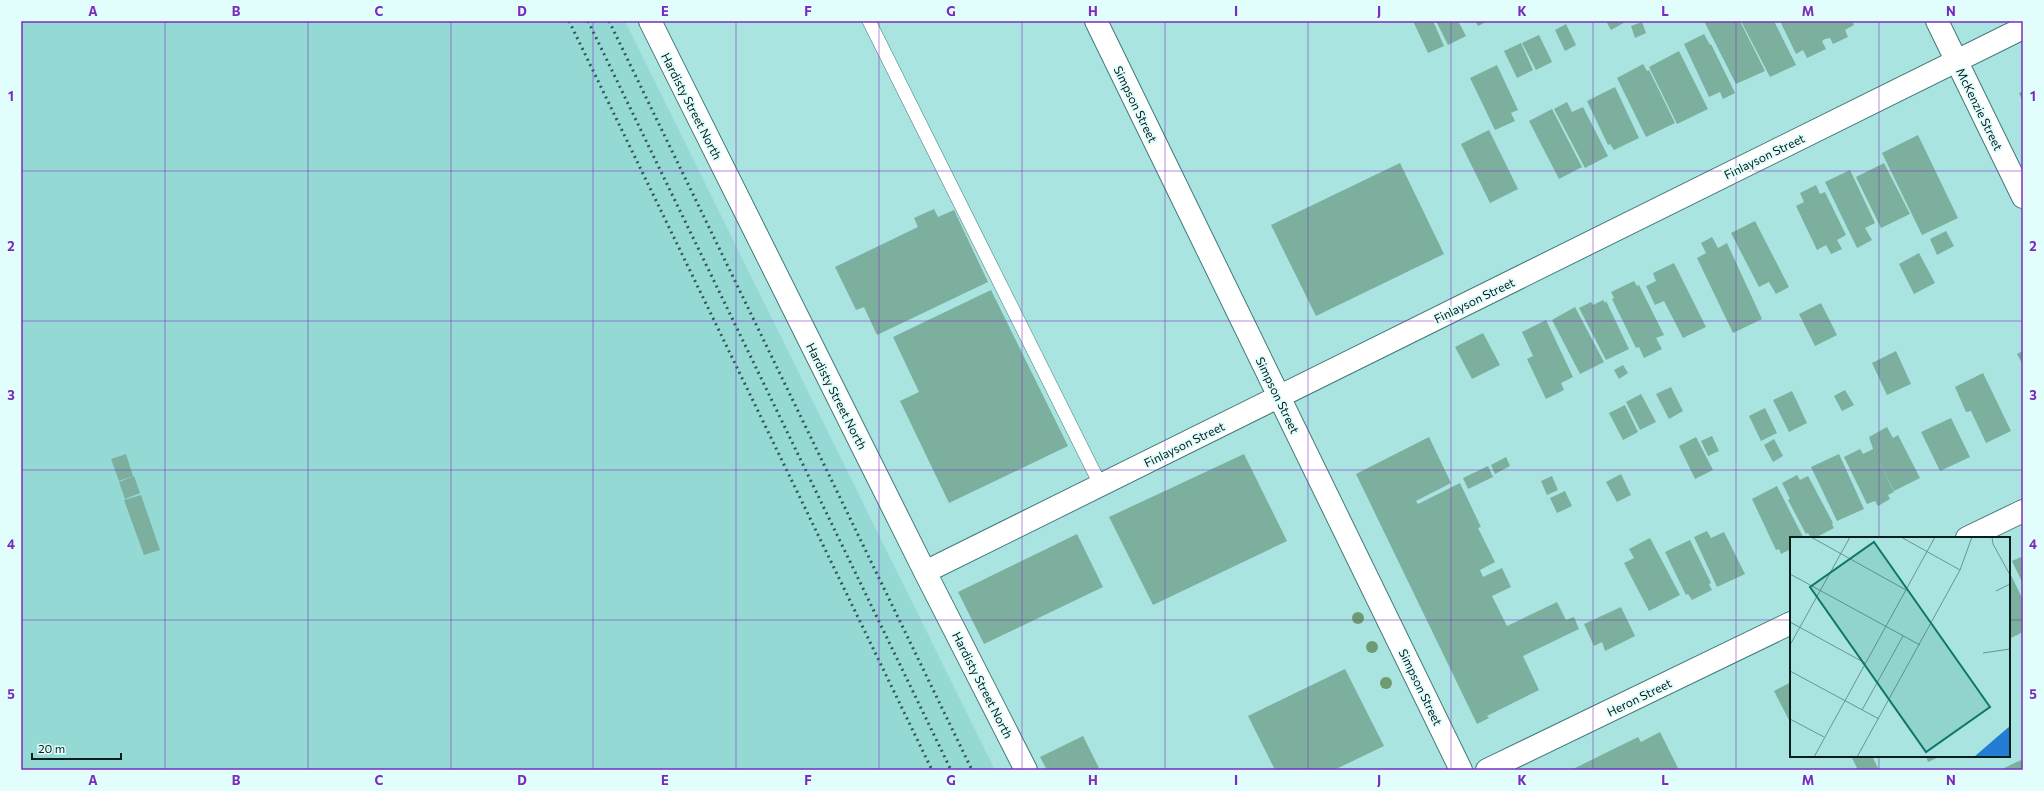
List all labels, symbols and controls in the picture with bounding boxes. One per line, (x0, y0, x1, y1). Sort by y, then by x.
text: A (88, 3, 98, 19)
text: B (232, 3, 241, 19)
text: C (375, 3, 384, 19)
text: D (517, 3, 527, 19)
text: E (661, 3, 669, 19)
text: F (804, 3, 812, 19)
text: G (946, 3, 956, 19)
text: H (1088, 3, 1098, 19)
text: I (1234, 3, 1238, 19)
text: J (1377, 3, 1381, 19)
text: K (1517, 3, 1527, 19)
text: L (1661, 3, 1669, 19)
text: M (1802, 3, 1814, 19)
text: N (1946, 3, 1956, 19)
street label: Hardisty Street North (659, 50, 725, 162)
street label: Simpson Street (1111, 63, 1161, 145)
street label: McKenzie Street (1954, 66, 2006, 152)
text: 1 (8, 88, 14, 104)
text: 1 (2030, 88, 2036, 104)
street label: Finlayson Street (1721, 130, 1807, 182)
text: 2 (7, 238, 15, 254)
text: 2 (2029, 238, 2037, 254)
street label: Finlayson Street (1431, 274, 1517, 326)
street label: Hardisty Street North (804, 340, 870, 452)
street label: Simpson Street (1253, 354, 1303, 436)
text: 3 (7, 387, 15, 403)
text: 3 (2029, 387, 2037, 403)
street label: Finlayson Street (1141, 418, 1227, 470)
text: 4 (7, 536, 15, 552)
text: 4 (2029, 536, 2037, 552)
inset map (1790, 537, 2010, 757)
street label: Hardisty Street North (950, 629, 1016, 741)
street label: Simpson Street (1396, 646, 1446, 728)
street label: Heron Street (1604, 675, 1674, 719)
text: 5 (7, 686, 15, 702)
text: 5 (2029, 686, 2037, 702)
scale bar (32, 735, 121, 761)
text: 20 m (38, 741, 65, 755)
text: A (88, 772, 98, 788)
text: B (232, 772, 241, 788)
text: C (375, 772, 384, 788)
text: D (517, 772, 527, 788)
text: E (661, 772, 669, 788)
text: F (804, 772, 812, 788)
text: G (946, 772, 956, 788)
text: H (1088, 772, 1098, 788)
text: I (1234, 772, 1238, 788)
text: J (1377, 772, 1381, 788)
text: K (1517, 772, 1527, 788)
text: L (1661, 772, 1669, 788)
text: M (1802, 772, 1814, 788)
text: N (1946, 772, 1956, 788)

